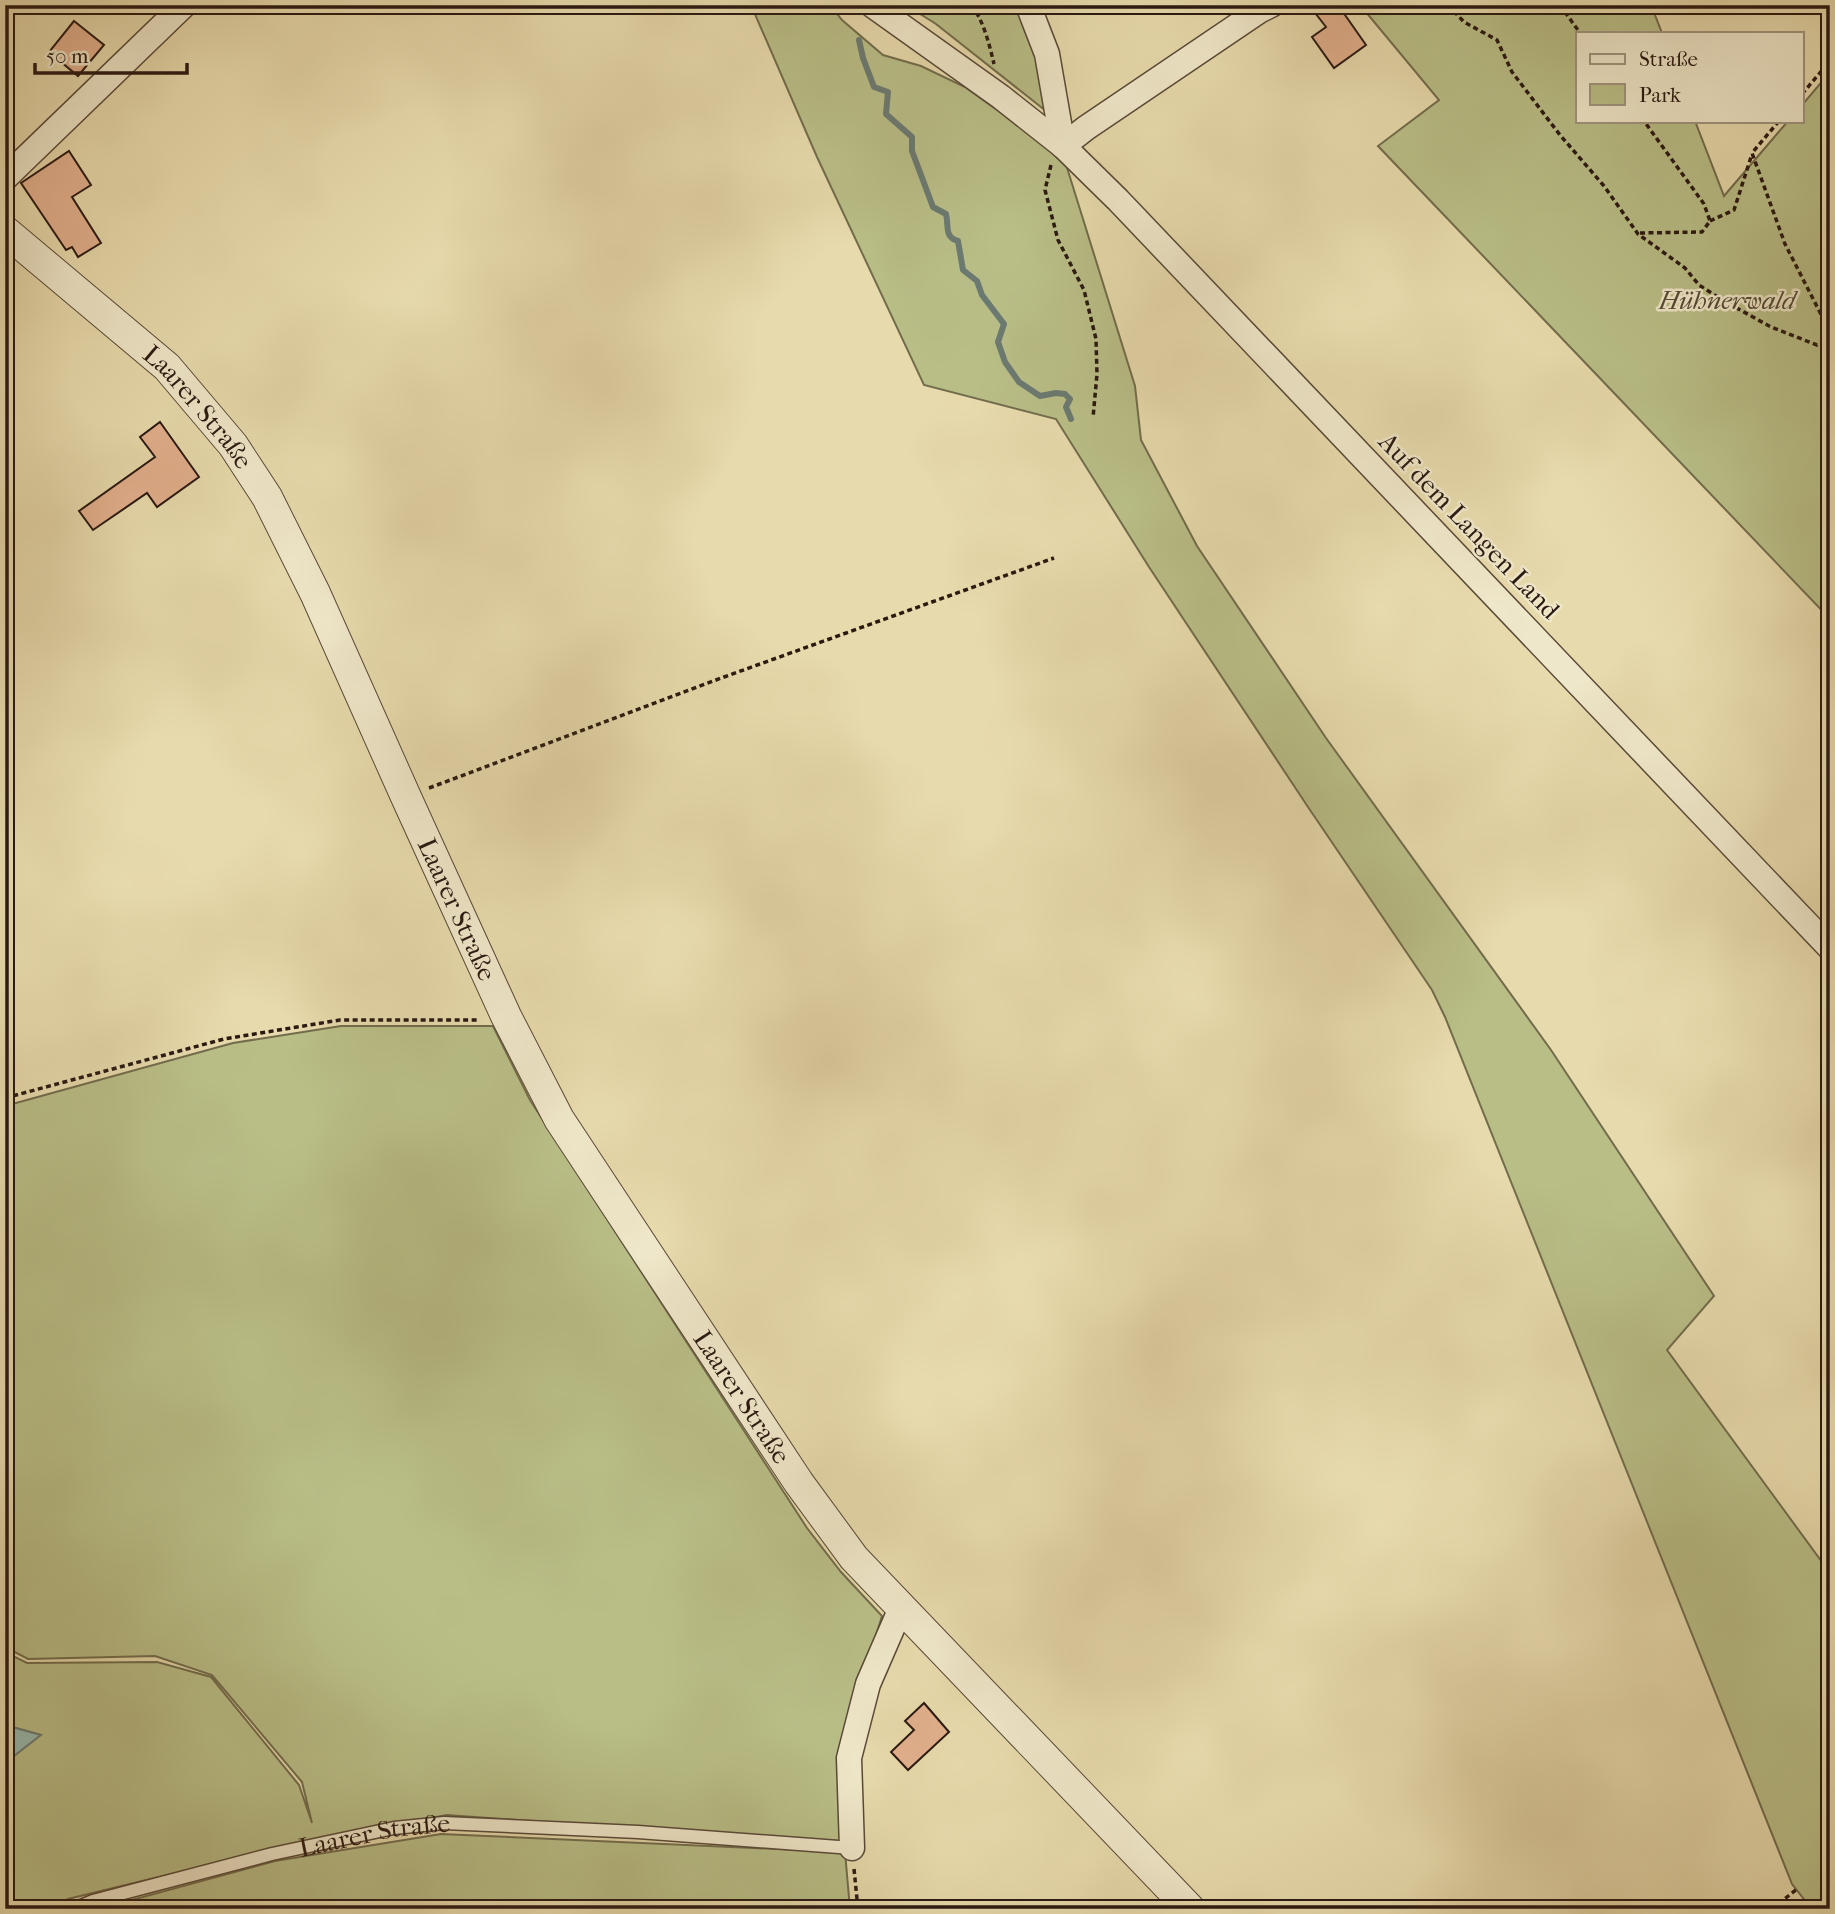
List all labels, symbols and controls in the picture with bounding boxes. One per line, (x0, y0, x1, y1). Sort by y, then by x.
scale bar (35, 32, 187, 76)
legend (1576, 32, 1804, 122)
text: 50 m (46, 44, 89, 68)
text: Straße (1639, 47, 1698, 71)
text: Park (1639, 83, 1681, 107)
park label: Hühnerwald (1658, 285, 1799, 316)
street label: Laarer Straße (137, 338, 260, 474)
street label: Auf dem Langen Land (1371, 426, 1566, 626)
street label: Laarer Straße (411, 833, 503, 986)
street label: Laarer Straße (687, 1324, 797, 1469)
street label: Laarer Straße (296, 1807, 452, 1863)

